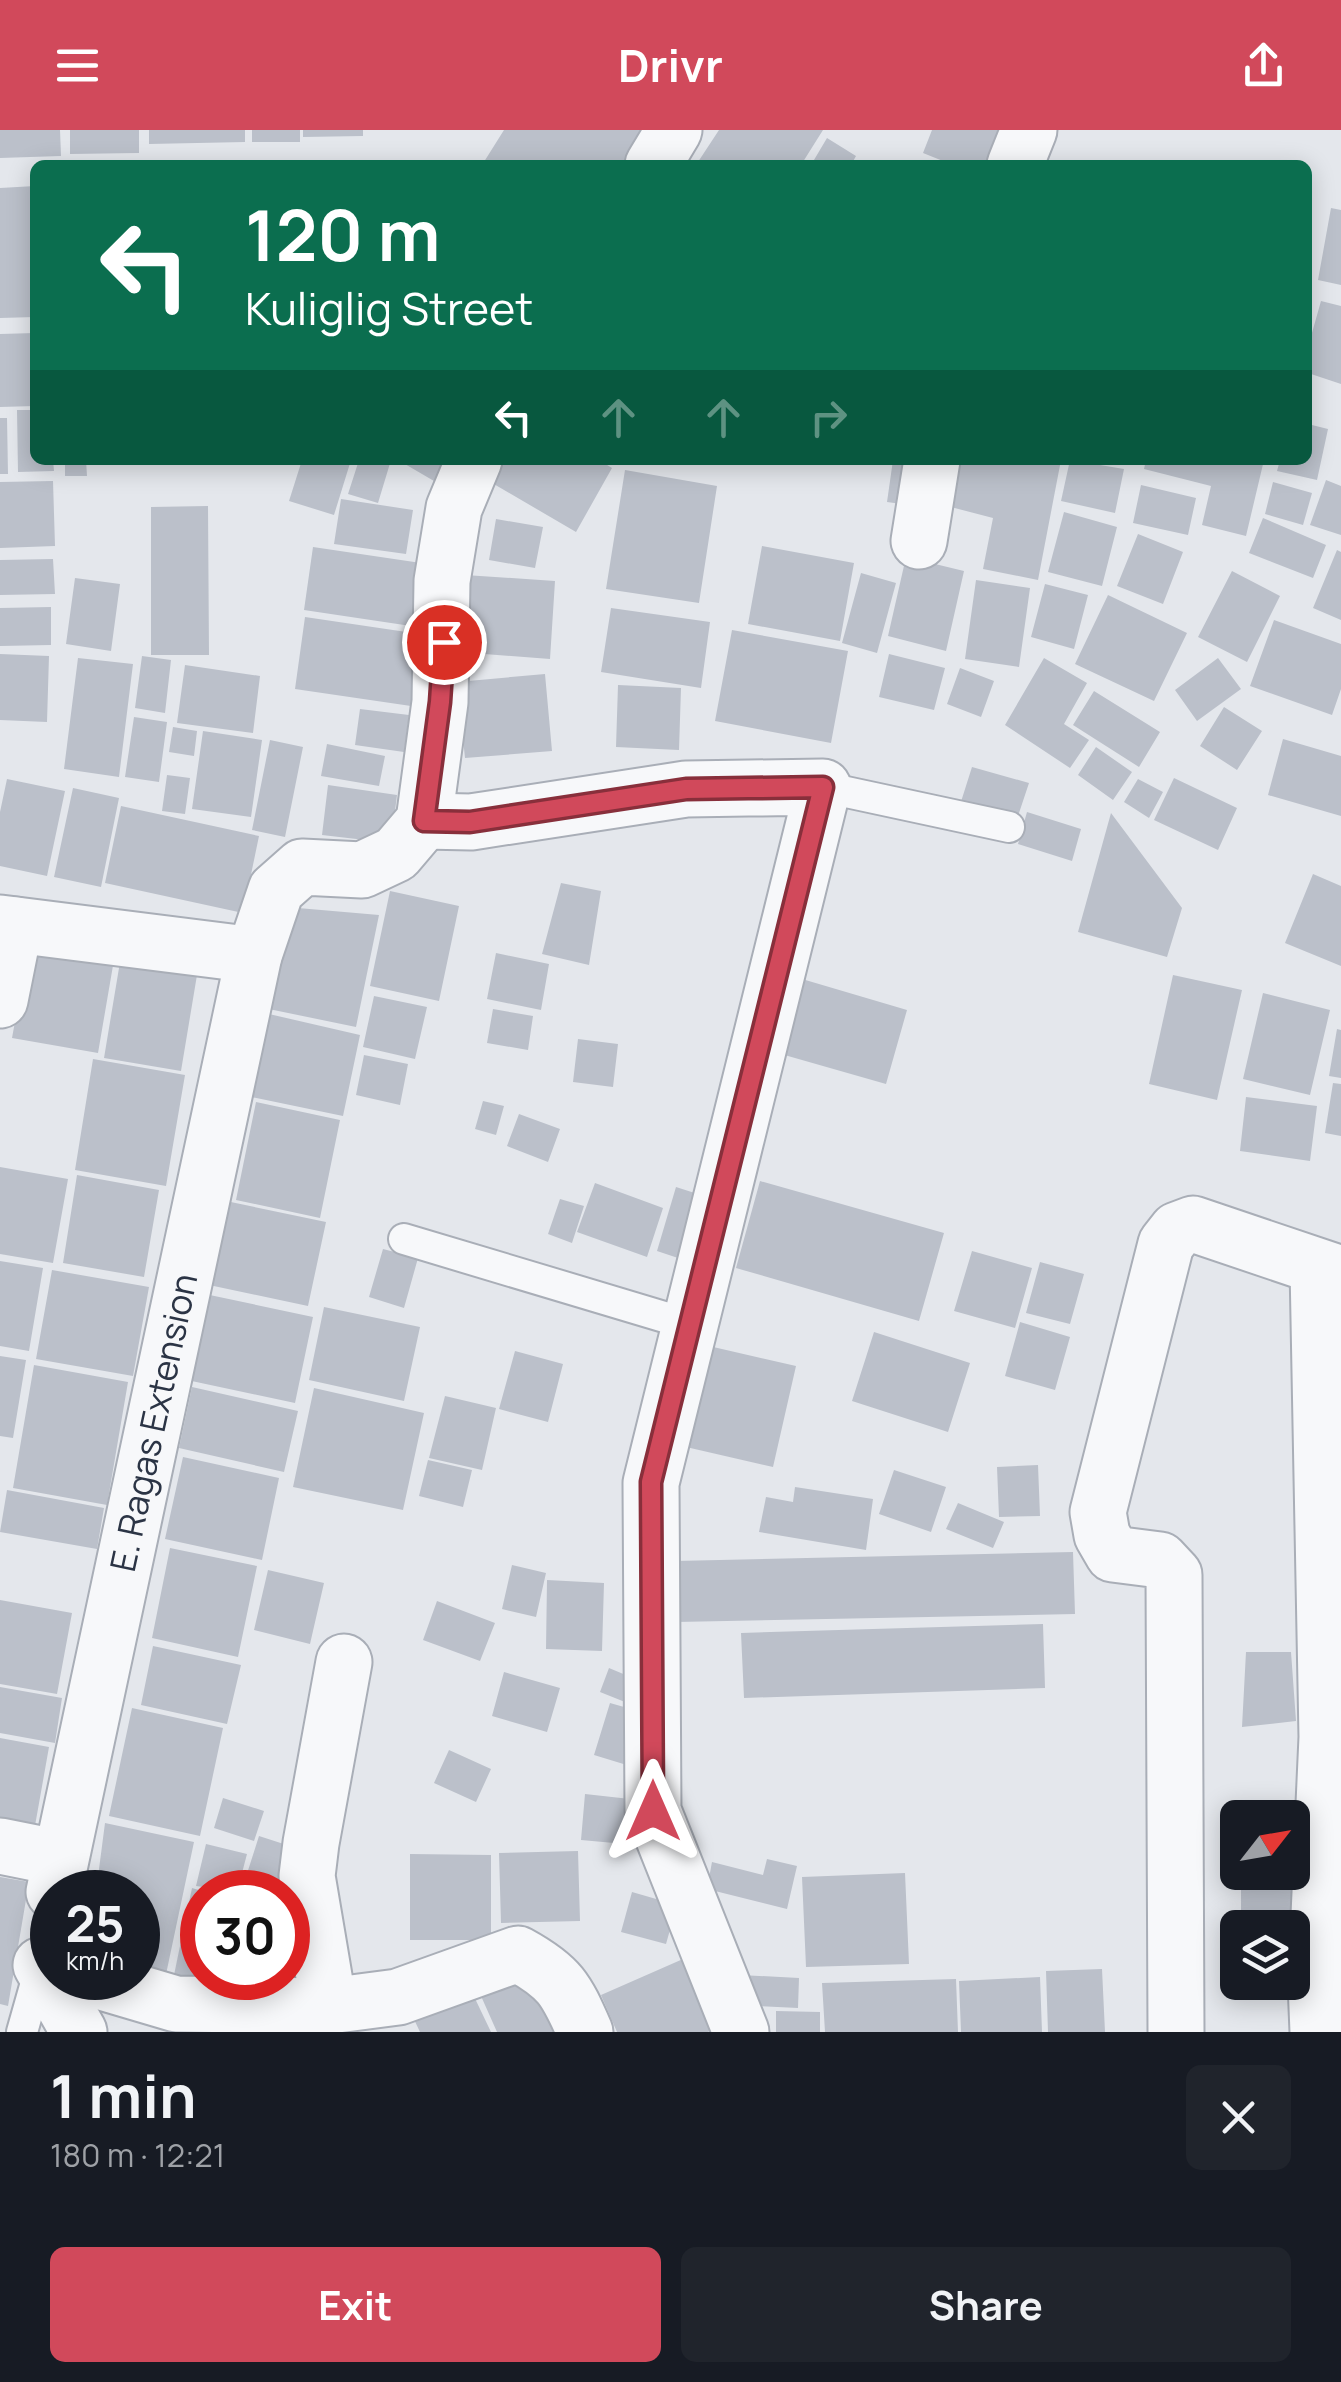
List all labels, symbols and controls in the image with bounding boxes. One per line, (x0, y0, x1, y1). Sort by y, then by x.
text: Drivr (618, 34, 723, 96)
icon: menu (50, 38, 105, 93)
icon: share (1236, 38, 1291, 93)
text: 120 m (245, 186, 440, 282)
icon: left (80, 200, 210, 330)
text: Kuliglig Street (245, 277, 533, 339)
icon: left (486, 390, 541, 445)
icon: ahead (591, 390, 646, 445)
icon: ahead (696, 390, 751, 445)
icon: right (801, 390, 856, 445)
pin (402, 600, 487, 685)
icon: arrive (417, 615, 472, 670)
street label: E. Ragas Extension (98, 1269, 208, 1576)
position arrow (601, 1759, 705, 1863)
north arrow (1220, 1800, 1310, 1890)
map controls (1220, 1800, 1310, 2000)
speed limit sign: 30 (180, 1870, 310, 2000)
text: 25 (65, 1889, 125, 1957)
button: layers (1220, 1910, 1310, 2000)
text: km/h (66, 1943, 124, 1978)
text: 1 min (50, 2054, 197, 2136)
button: close (1186, 2065, 1291, 2170)
text: 180 m · 12:21 (50, 2133, 225, 2177)
button: Exit (50, 2247, 661, 2362)
button: Share (681, 2247, 1291, 2362)

